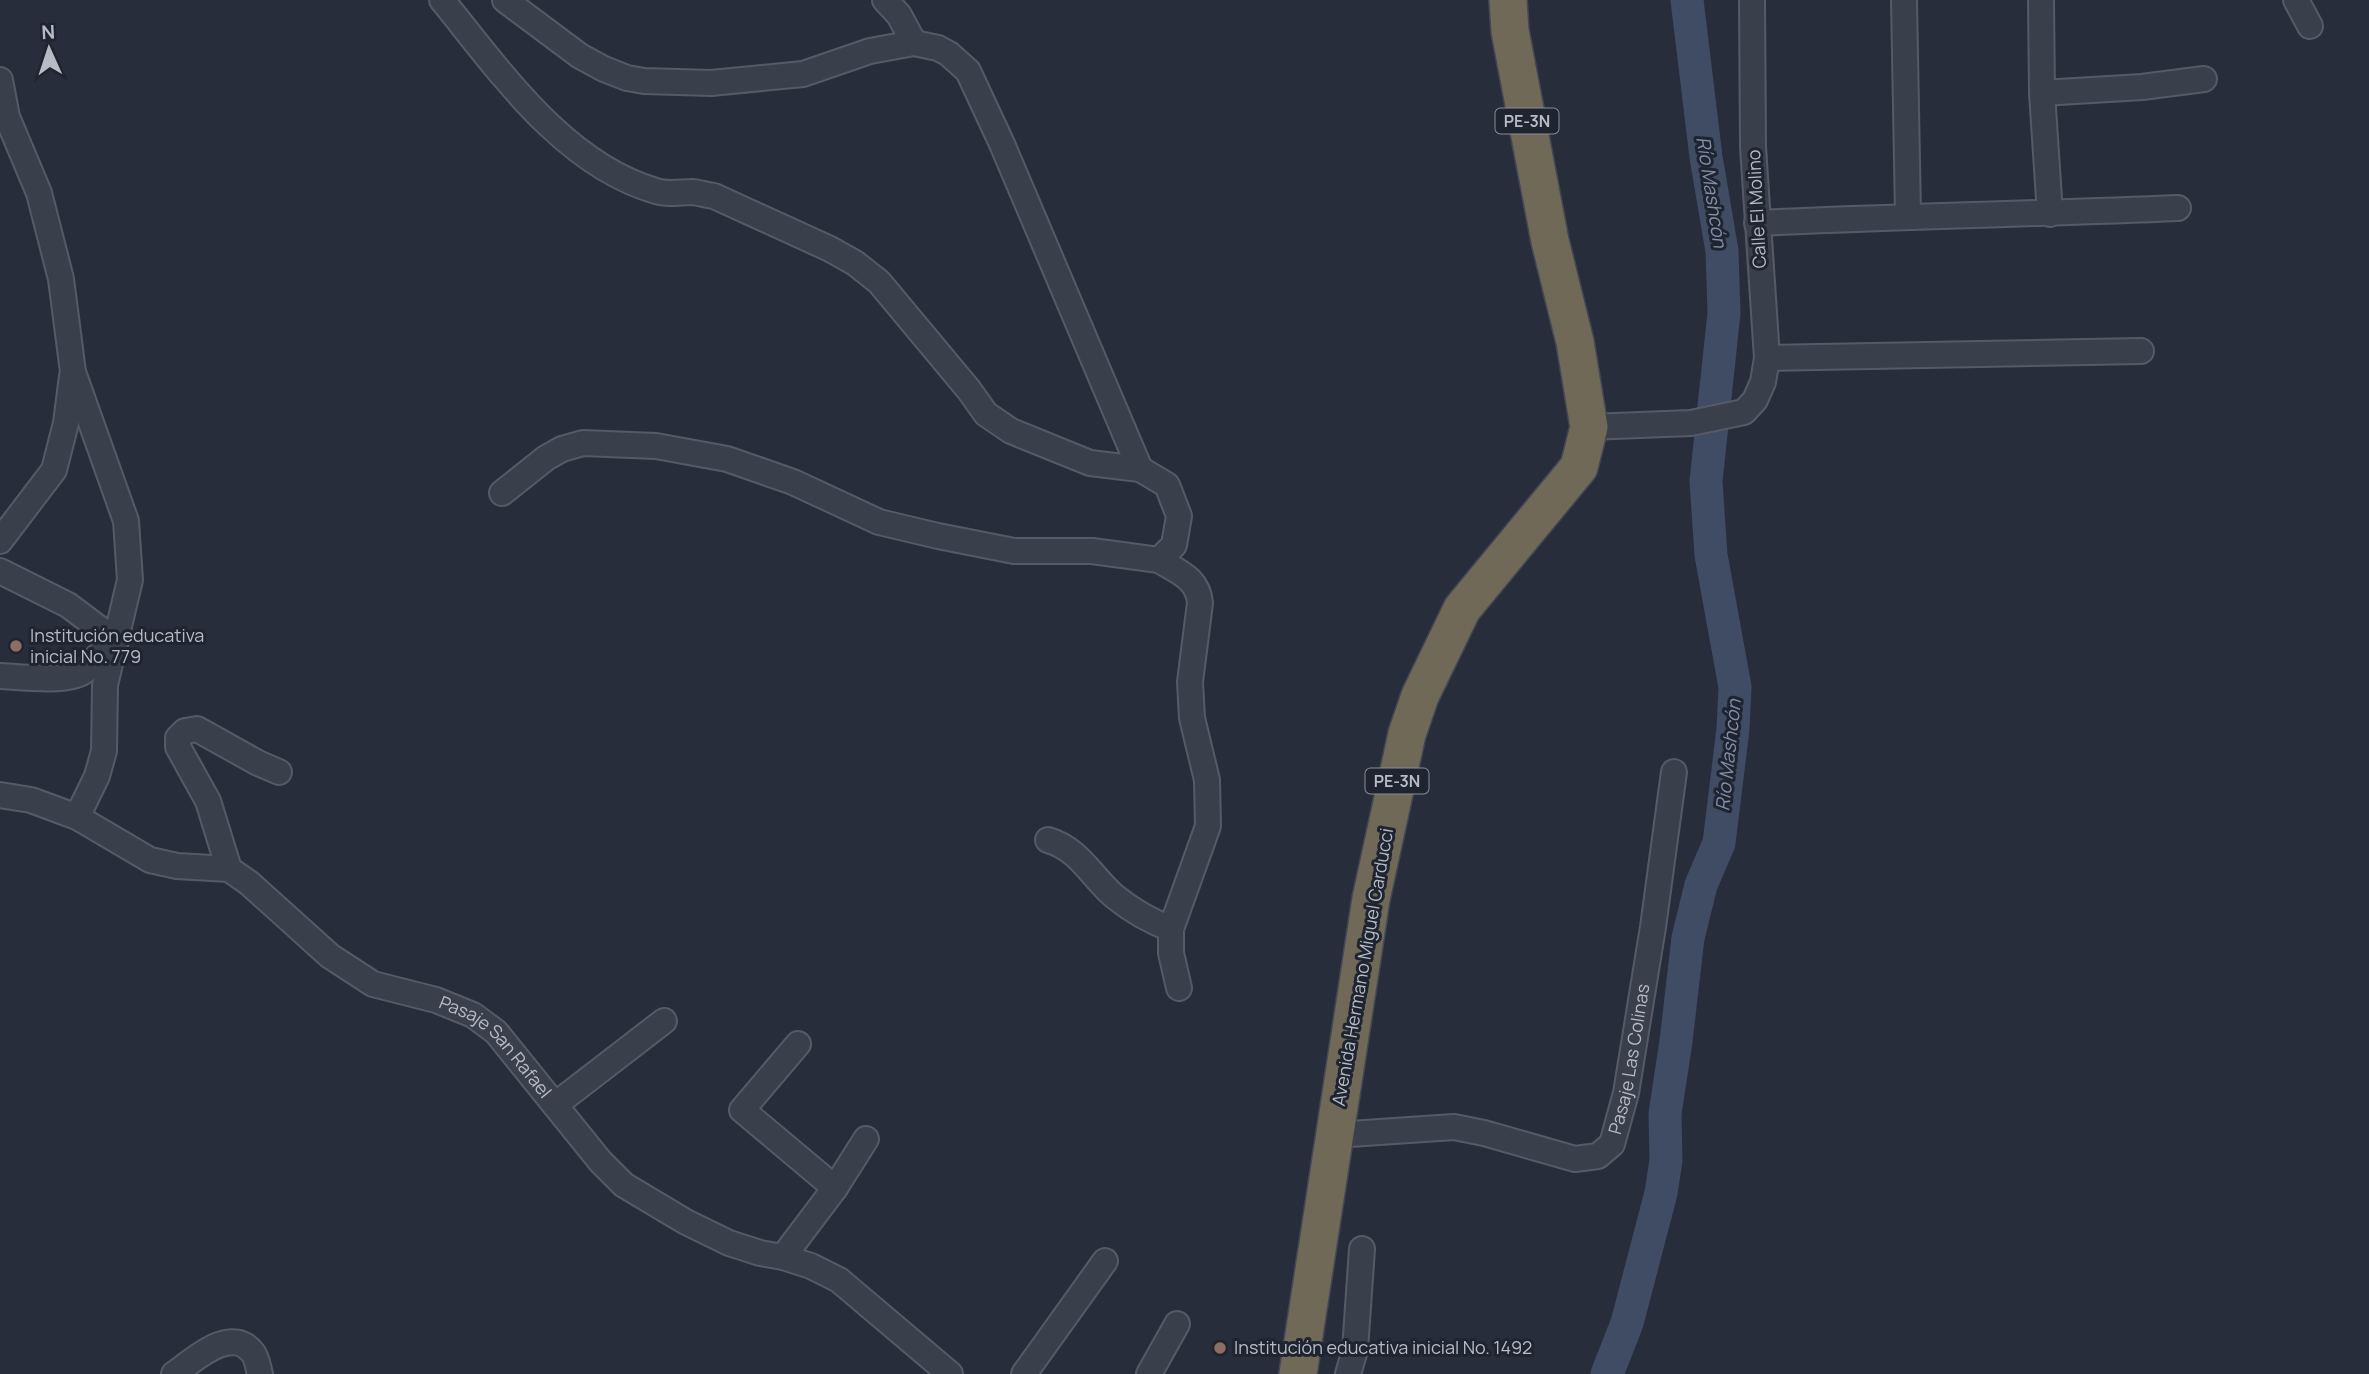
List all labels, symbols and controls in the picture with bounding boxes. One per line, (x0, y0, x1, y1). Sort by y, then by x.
north arrow (14, 14, 84, 84)
text: N (41, 19, 56, 45)
road number: PE-3N (1496, 108, 1558, 134)
water label: Río Mashcón (1690, 135, 1734, 250)
street label: Calle El Molino (1741, 149, 1771, 269)
place label: Institución educativa inicial No. 779 (30, 623, 204, 668)
marker: Institución educativa inicial No. 779 (8, 638, 24, 654)
water label: Río Mashcón (1709, 697, 1747, 812)
road number: PE-3N (1366, 768, 1428, 794)
street label: Avenida Hermano Miguel Carducci (1326, 826, 1398, 1108)
street label: Pasaje Las Colinas (1602, 982, 1655, 1137)
street label: Pasaje San Rafael (436, 990, 558, 1103)
place label: Institución educativa inicial No. 1492 (1234, 1335, 1532, 1359)
marker: Institución educativa inicial No. 1492 (1212, 1340, 1228, 1356)

